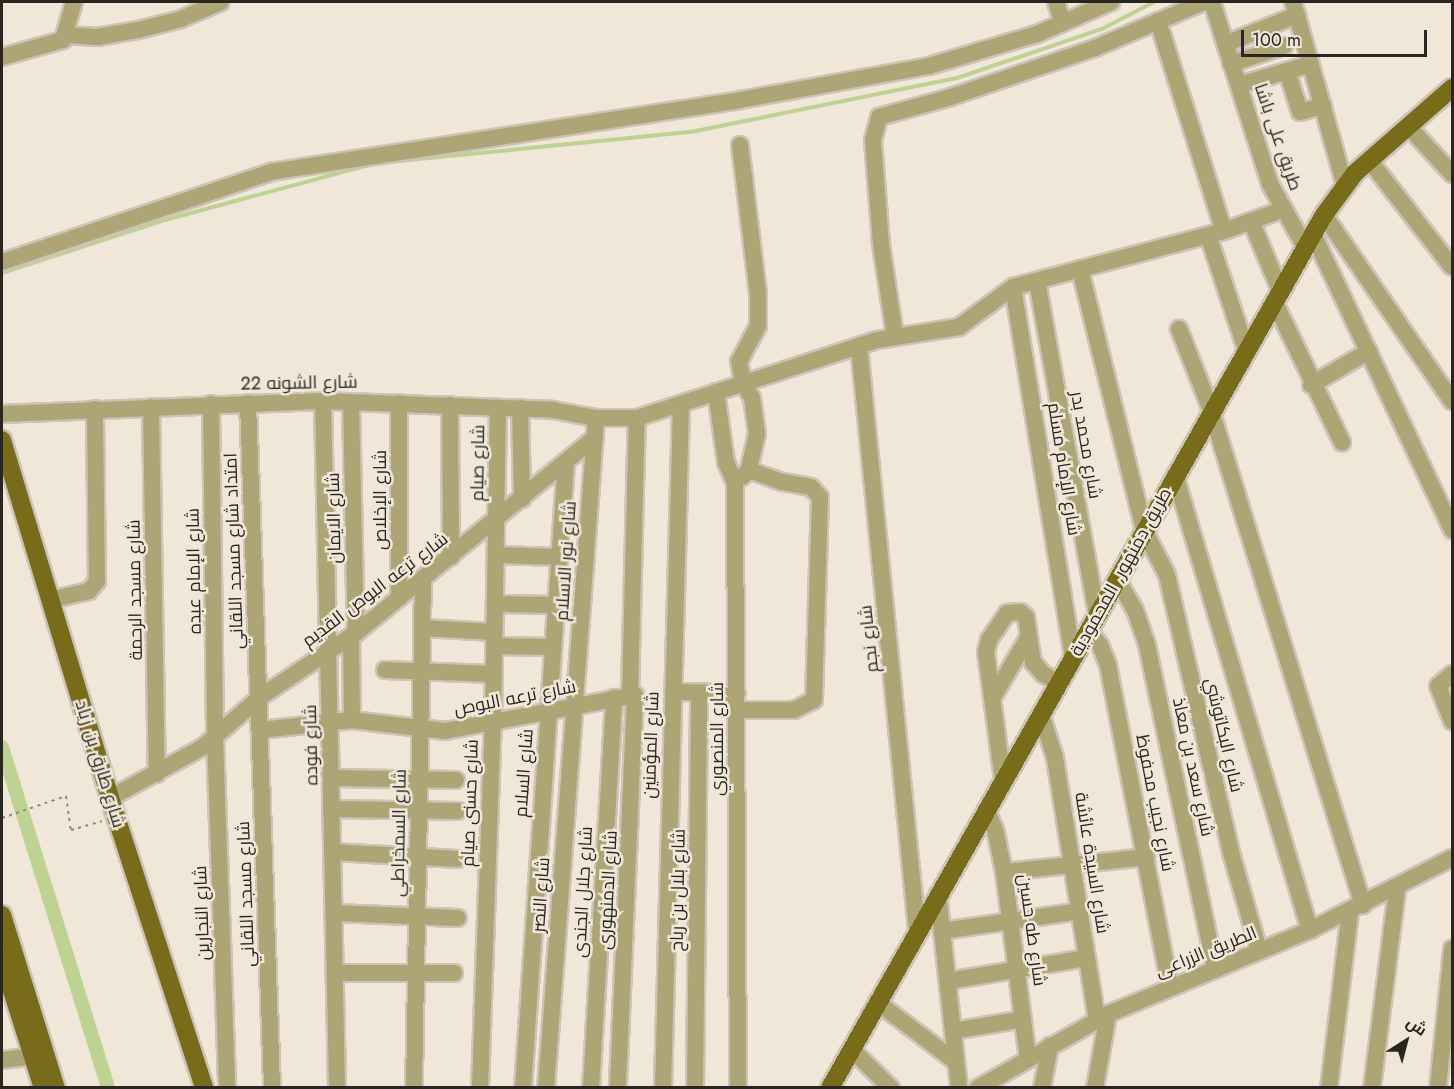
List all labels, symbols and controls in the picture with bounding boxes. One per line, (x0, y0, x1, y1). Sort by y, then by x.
scale bar (1244, 18, 1430, 56)
text: 100 m (1252, 27, 1301, 53)
street label: طريق على باشا (1250, 81, 1306, 193)
street label: شارع الشونه 22 (240, 371, 358, 395)
street label: شارع محمد بدر (1066, 389, 1106, 501)
street label: شارع الإمام مسلم (1043, 401, 1085, 537)
street label: شارع صيام (467, 424, 489, 502)
street label: شارع الإخلاص (369, 450, 391, 550)
street label: امتداد شارع مسجد اللقاني (220, 453, 248, 649)
street label: شارع الايمان (322, 472, 346, 564)
street label: طريق دمنهور, المحمودية (1066, 484, 1176, 660)
street label: شارع نور الاسلام (551, 500, 581, 622)
street label: شارع الإمام عبده (182, 508, 206, 634)
street label: شارع مسجد الرحمة (123, 519, 147, 661)
street label: شارع ترعه البوص القديم (298, 528, 452, 652)
street label: شارع نجم (855, 604, 883, 674)
street label: شارع ترعه البوص (452, 676, 578, 720)
street label: شارع البكاتوشي (1200, 676, 1248, 794)
street label: شارع المنصوري (706, 682, 728, 796)
street label: شارع المؤمنين (638, 691, 664, 799)
street label: شارع سعد بن معاذ (1168, 696, 1218, 838)
street label: شارع طارق بن زياد (70, 698, 130, 830)
street label: شارع فوده (299, 704, 323, 786)
street label: شارع السلام (510, 728, 538, 818)
street label: شارع نجيب محفوظ (1131, 733, 1179, 873)
street label: شارع حسنى صيام (457, 739, 483, 867)
street label: شارع السمخراطي (387, 769, 411, 897)
street label: شارع السيدة عائشة (1070, 791, 1114, 935)
street label: شارع مسجد اللقاني (233, 821, 259, 967)
street label: شارع جلال الجندى (569, 826, 597, 958)
street label: شارع بلال بن رباح (666, 829, 690, 951)
street label: شارع الدمنهورى (594, 830, 622, 950)
street label: شارع النصر (528, 857, 554, 933)
street label: شارع النجارين (190, 865, 214, 961)
street label: شارع طه حسين (1013, 873, 1051, 987)
street label: الطريق الزراعى (1152, 922, 1260, 982)
north arrow (1376, 1011, 1436, 1071)
text: ش (1402, 1011, 1432, 1041)

